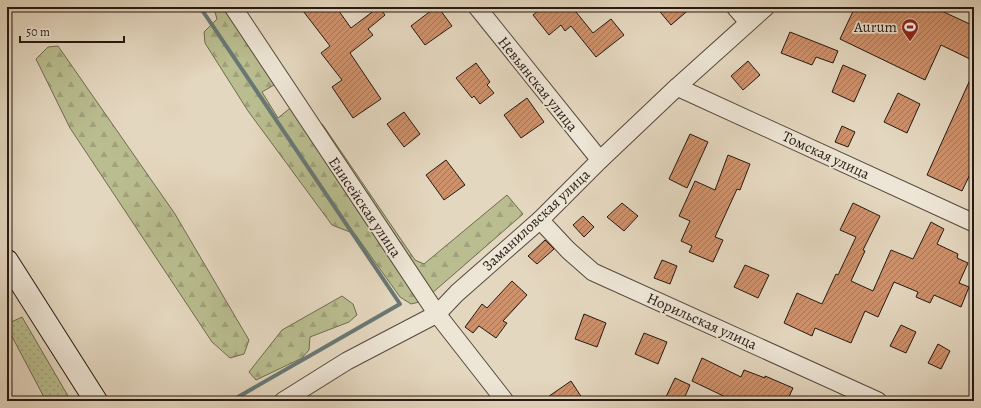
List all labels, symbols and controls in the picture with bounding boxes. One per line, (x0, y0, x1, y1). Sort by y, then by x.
place label: Aurum (853, 17, 898, 37)
sports icon: Aurum (900, 17, 920, 42)
scale bar (20, 18, 124, 44)
text: 50 m (26, 24, 50, 40)
street label: Невьянская улица (493, 32, 583, 136)
street label: Томская улица (779, 126, 873, 184)
street label: Енисейская улица (324, 153, 406, 261)
street label: Заманиловская улица (478, 165, 594, 275)
street label: Норильская улица (644, 288, 760, 354)

